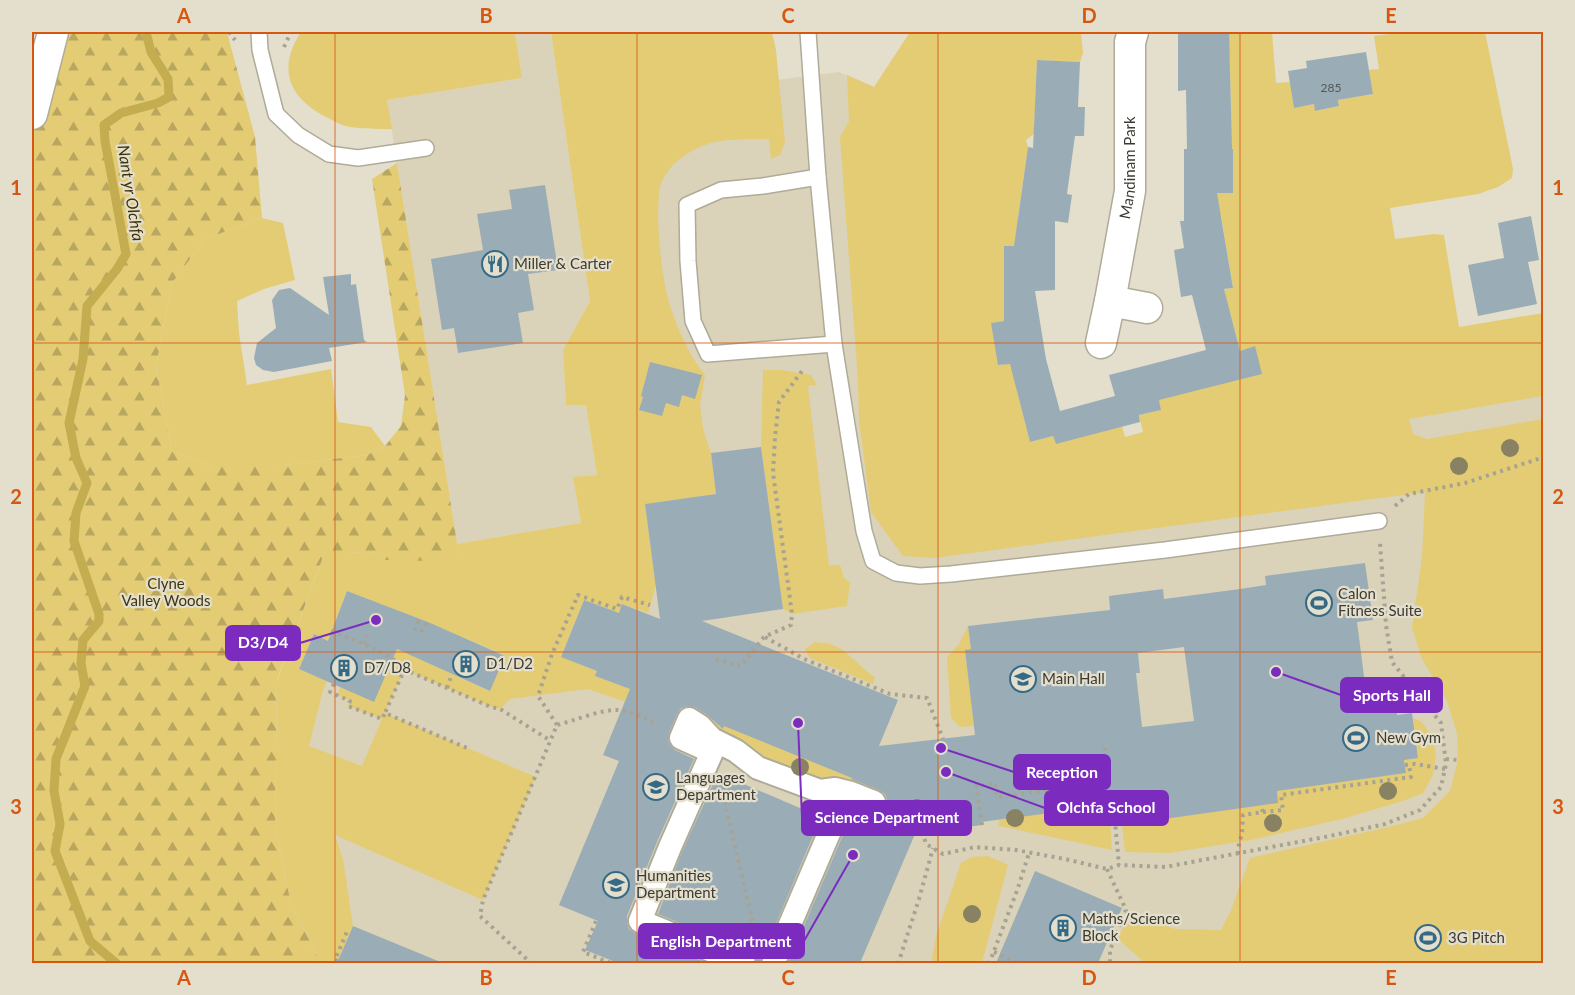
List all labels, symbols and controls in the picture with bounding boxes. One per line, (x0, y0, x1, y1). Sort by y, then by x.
text: A (176, 3, 191, 27)
text: B (479, 3, 493, 27)
text: C (781, 3, 795, 27)
text: D (1081, 3, 1097, 27)
text: E (1385, 3, 1397, 27)
house number: 285 (1321, 80, 1341, 95)
street label: Mandinam Park (1115, 116, 1138, 220)
water label: Nant yr Olchfa (115, 143, 148, 242)
text: 1 (10, 175, 22, 199)
text: 1 (1552, 175, 1564, 199)
restaurant icon: Miller & Carter (480, 249, 510, 279)
place label: Miller & Carter (514, 254, 612, 272)
text: 2 (10, 484, 22, 508)
text: 2 (1552, 484, 1564, 508)
park label: Clyne Valley Woods (122, 574, 210, 609)
place label: Calon Fitness Suite (1338, 584, 1422, 619)
sports icon: Calon Fitness Suite (1304, 588, 1334, 618)
callout: D3/D4 (226, 626, 300, 660)
text: D3/D4 (238, 632, 288, 651)
building icon: D1/D2 (451, 649, 481, 679)
building icon: D7/D8 (329, 653, 359, 683)
place label: D1/D2 (486, 654, 533, 672)
place label: D7/D8 (364, 658, 411, 676)
school or university icon: Main Hall (1008, 664, 1038, 694)
place label: Main Hall (1042, 669, 1105, 687)
callout: Sports Hall (1341, 678, 1442, 712)
text: Sports Hall (1353, 685, 1431, 704)
sports icon: New Gym (1341, 723, 1371, 753)
place label: New Gym (1376, 728, 1441, 746)
callout: Reception (1014, 755, 1110, 789)
text: Reception (1026, 762, 1098, 781)
place label: Languages Department (676, 768, 756, 803)
school or university icon: Languages Department (641, 772, 671, 802)
callout: Olchfa School (1045, 791, 1168, 825)
text: 3 (10, 794, 22, 818)
text: 3 (1552, 794, 1564, 818)
text: Olchfa School (1057, 797, 1155, 816)
callout: Science Department (802, 801, 971, 835)
text: Science Department (815, 807, 959, 826)
place label: Humanities Department (636, 866, 716, 901)
school or university icon: Humanities Department (601, 870, 631, 900)
place label: Maths/Science Block (1082, 909, 1180, 944)
building icon: Maths/Science Block (1048, 913, 1078, 943)
sports icon: 3G Pitch (1413, 923, 1443, 953)
callout: English Department (639, 924, 804, 958)
place label: 3G Pitch (1448, 928, 1505, 946)
text: English Department (650, 931, 792, 950)
text: A (176, 965, 191, 989)
text: B (479, 965, 493, 989)
text: C (781, 965, 795, 989)
text: D (1081, 965, 1097, 989)
text: E (1385, 965, 1397, 989)

